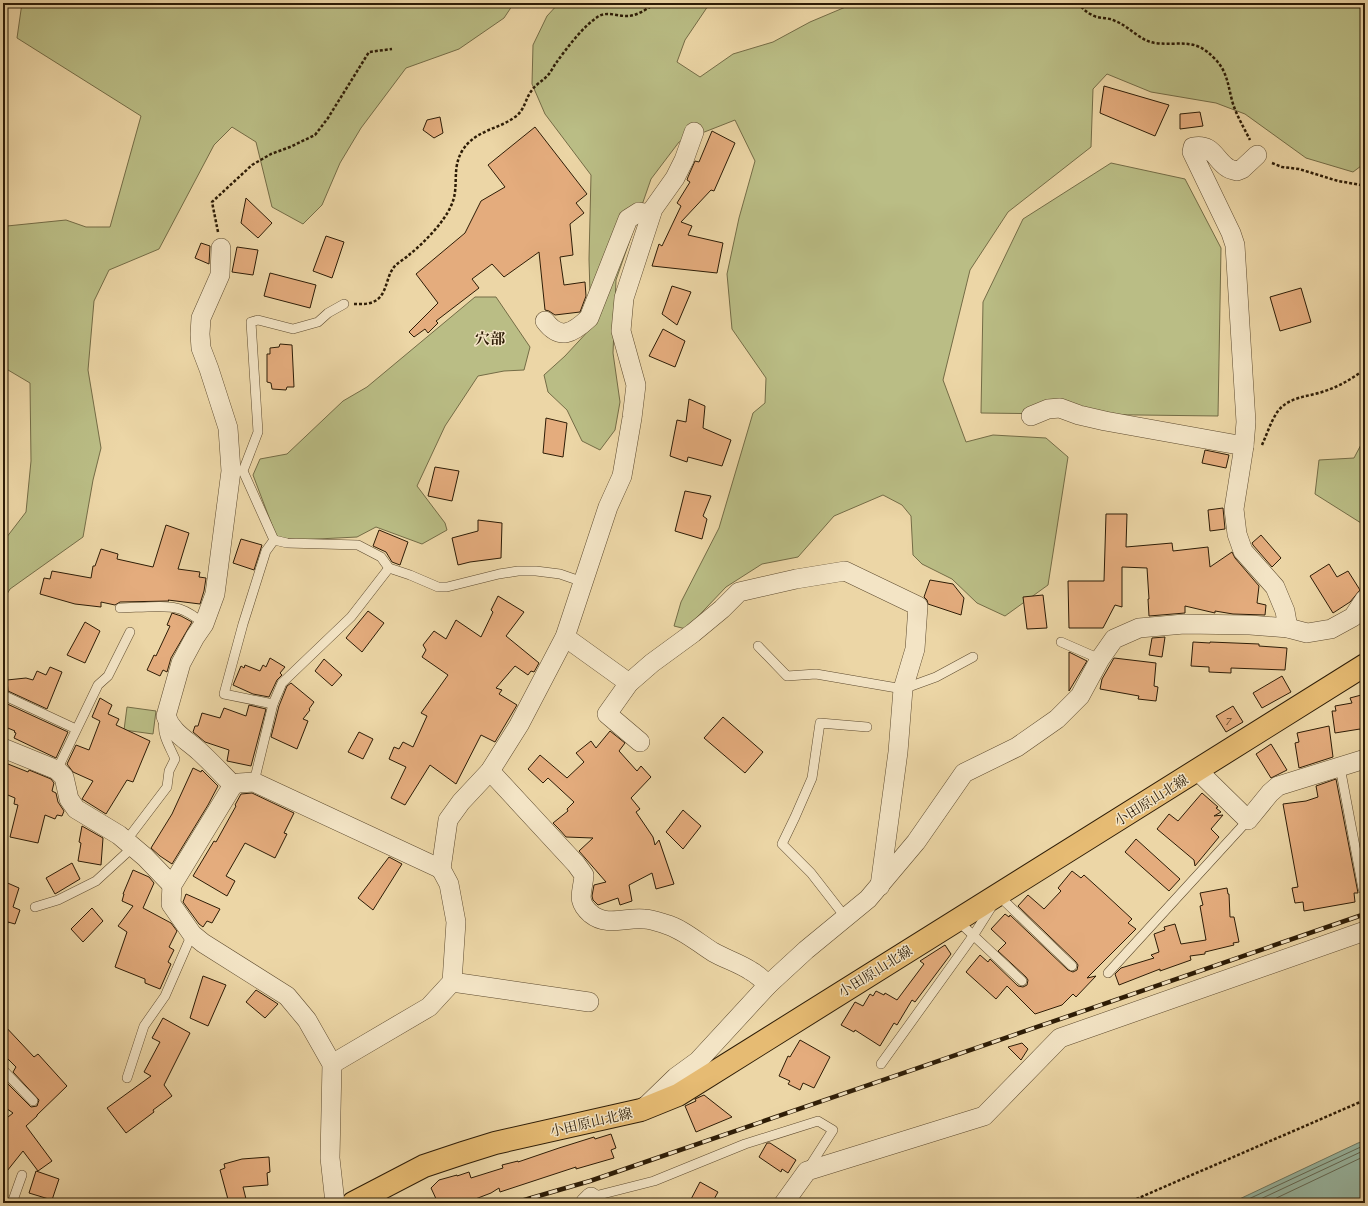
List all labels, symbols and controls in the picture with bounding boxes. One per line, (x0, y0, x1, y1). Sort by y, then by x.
district label: 穴部 (475, 330, 506, 351)
house number: 7 (1226, 711, 1232, 729)
street label: 小田原山北線 (1111, 771, 1193, 832)
street label: 小田原山北線 (835, 942, 917, 1003)
street label: 小田原山北線 (548, 1105, 635, 1143)

